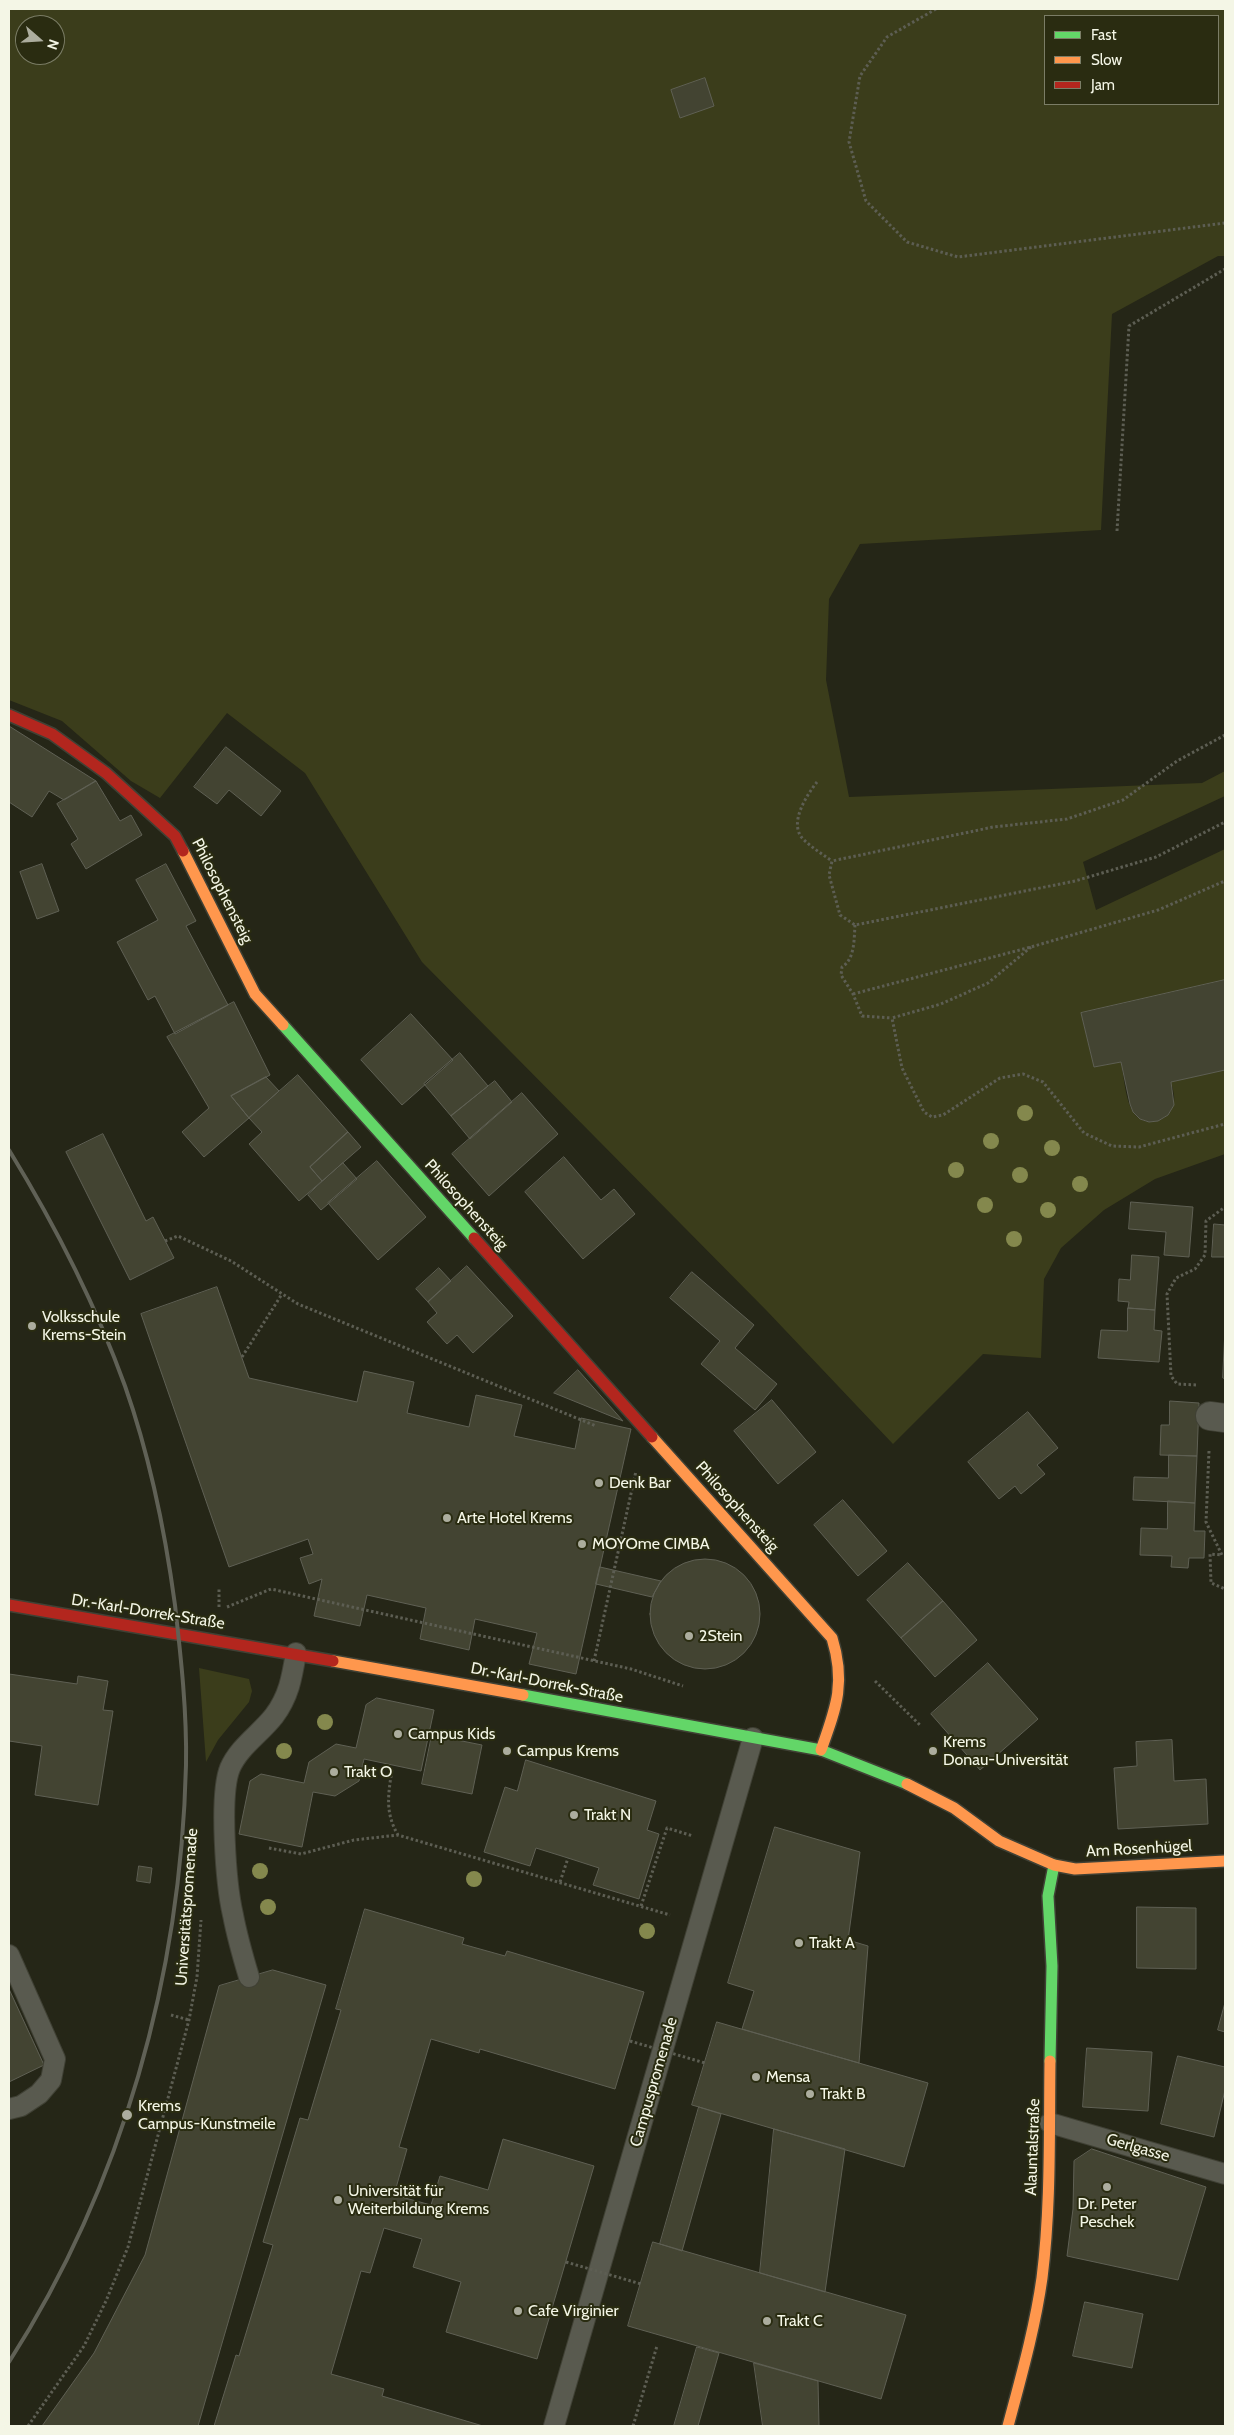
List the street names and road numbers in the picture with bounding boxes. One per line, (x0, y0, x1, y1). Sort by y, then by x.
street label: Philosophensteig (187, 835, 257, 947)
street label: Philosophensteig (420, 1156, 512, 1254)
street label: Philosophensteig (691, 1458, 783, 1556)
street label: Dr.-Karl-Dorrek-Straße (70, 1590, 226, 1634)
street label: Dr.-Karl-Dorrek-Straße (469, 1659, 625, 1707)
street label: Universitätspromenade (172, 1827, 202, 1987)
street label: Am Rosenhügel (1085, 1837, 1193, 1861)
street label: Campuspromenade (626, 2015, 682, 2149)
street label: Alauntalstraße (1022, 2098, 1044, 2196)
street label: Gerlgasse (1104, 2130, 1172, 2166)

